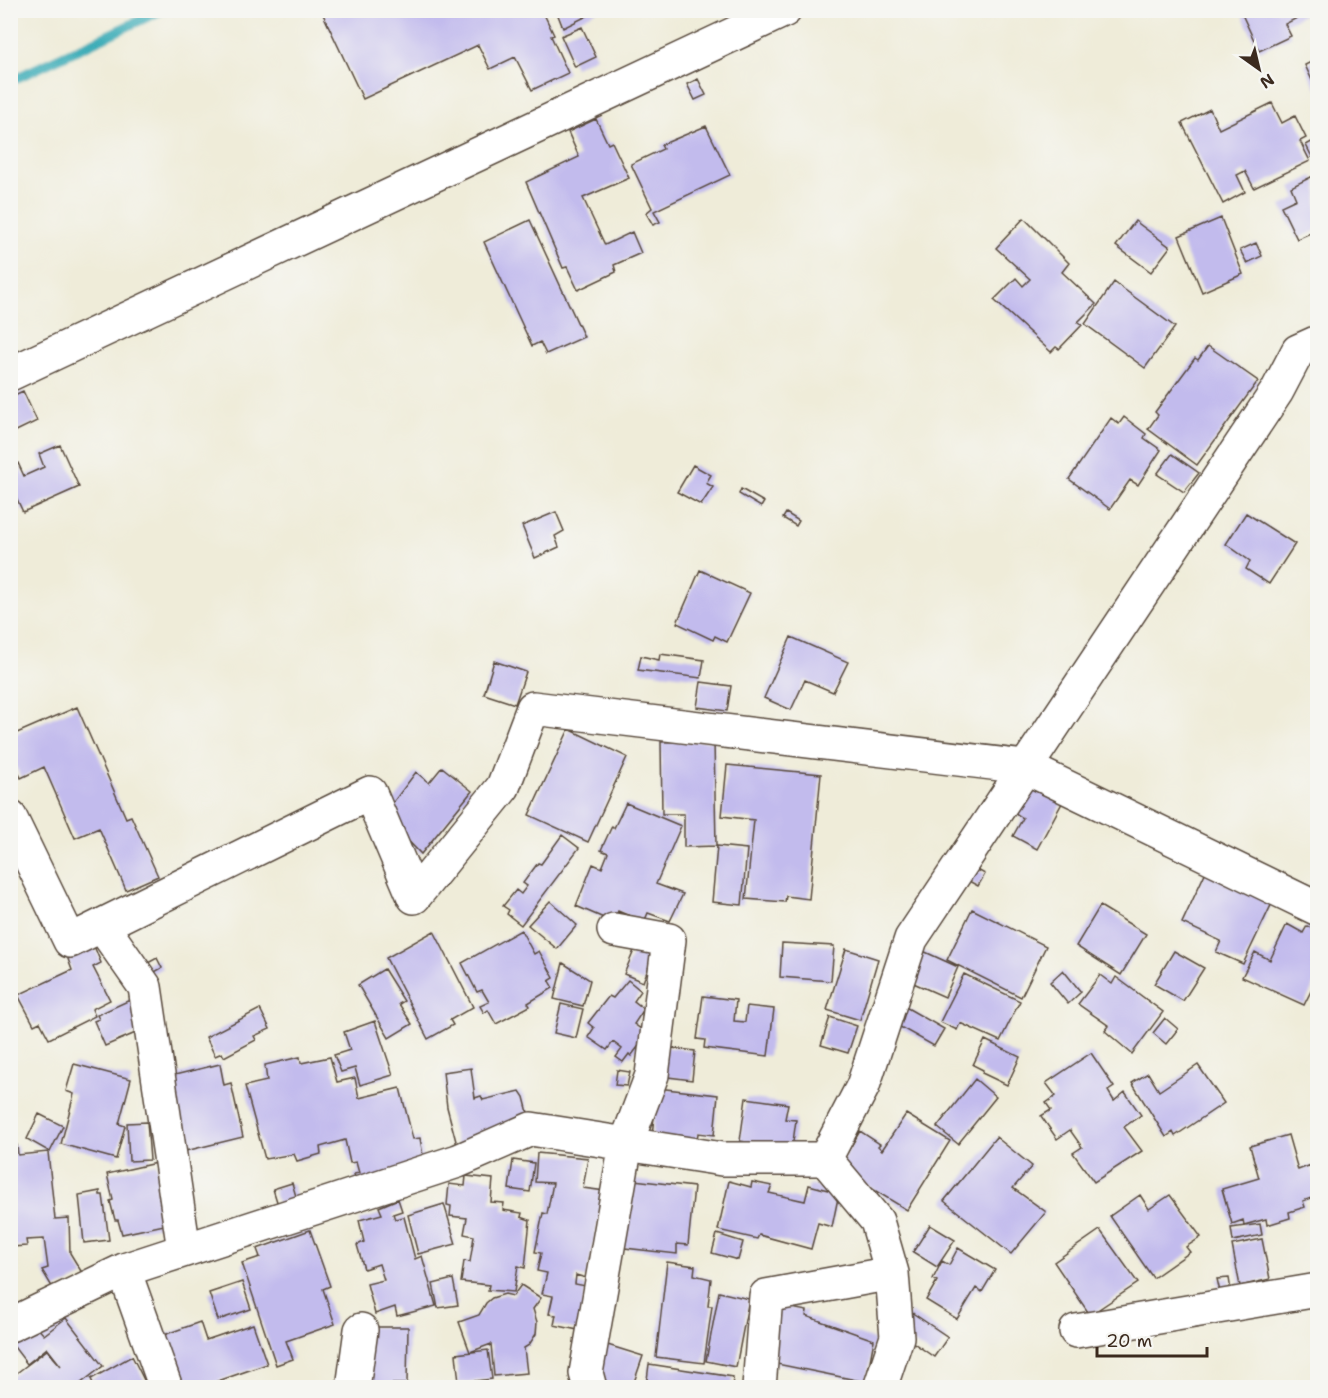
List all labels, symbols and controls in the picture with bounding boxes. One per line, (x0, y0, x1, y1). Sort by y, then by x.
north arrow (1229, 39, 1289, 99)
text: N (1256, 69, 1278, 93)
scale bar (1097, 1320, 1206, 1358)
text: 20 m (1106, 1329, 1152, 1353)

